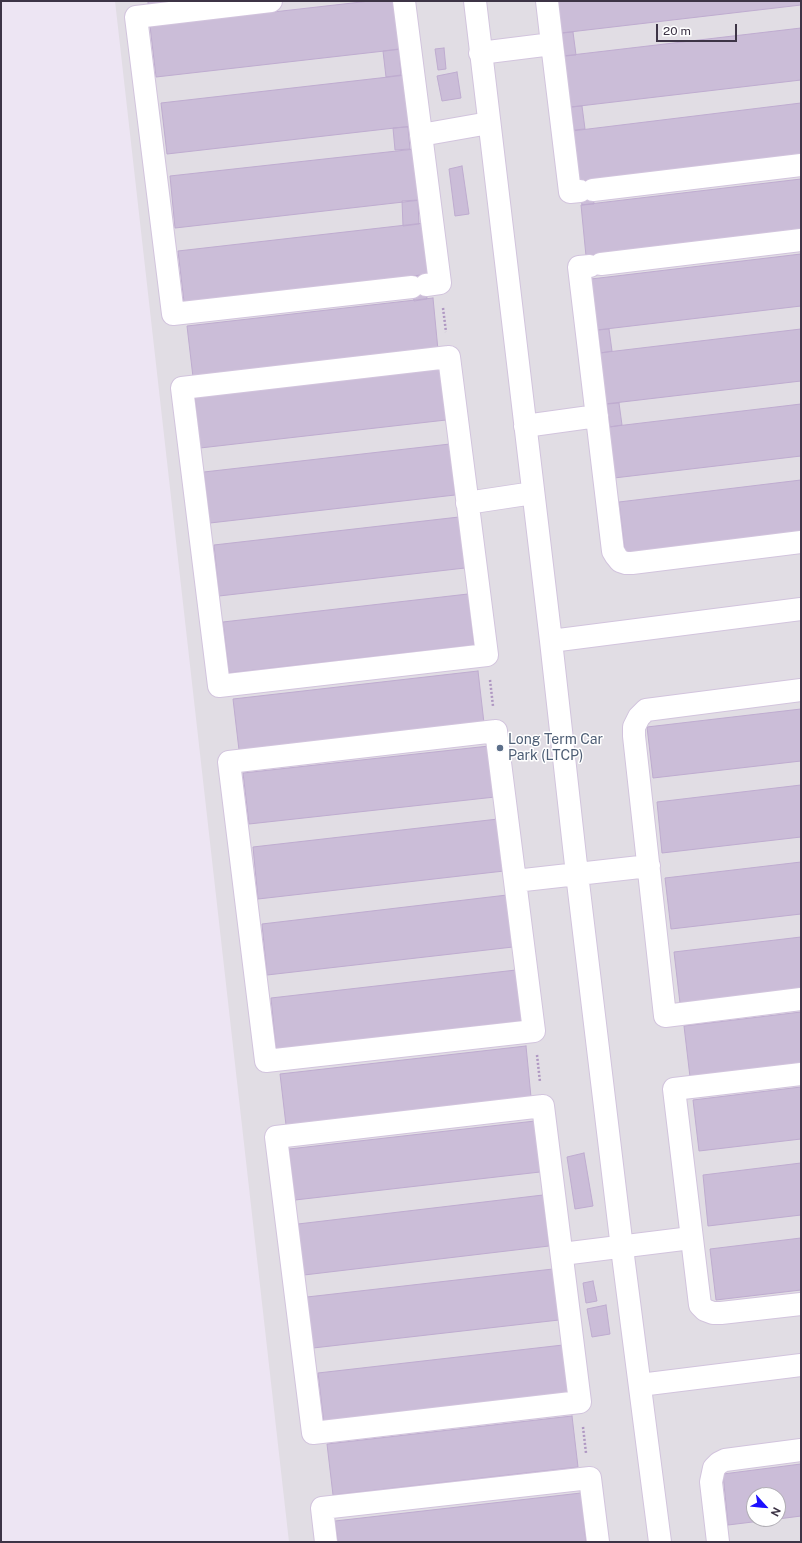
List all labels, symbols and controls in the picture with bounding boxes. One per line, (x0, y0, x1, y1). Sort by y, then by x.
scale bar (658, 16, 739, 42)
text: 20 m (663, 24, 691, 38)
place label: Long Term Car Park (LTCP) (508, 732, 603, 764)
marker: Long Term Car Park (LTCP) (495, 743, 505, 753)
north arrow (746, 1487, 786, 1527)
text: N (769, 1505, 783, 1519)

